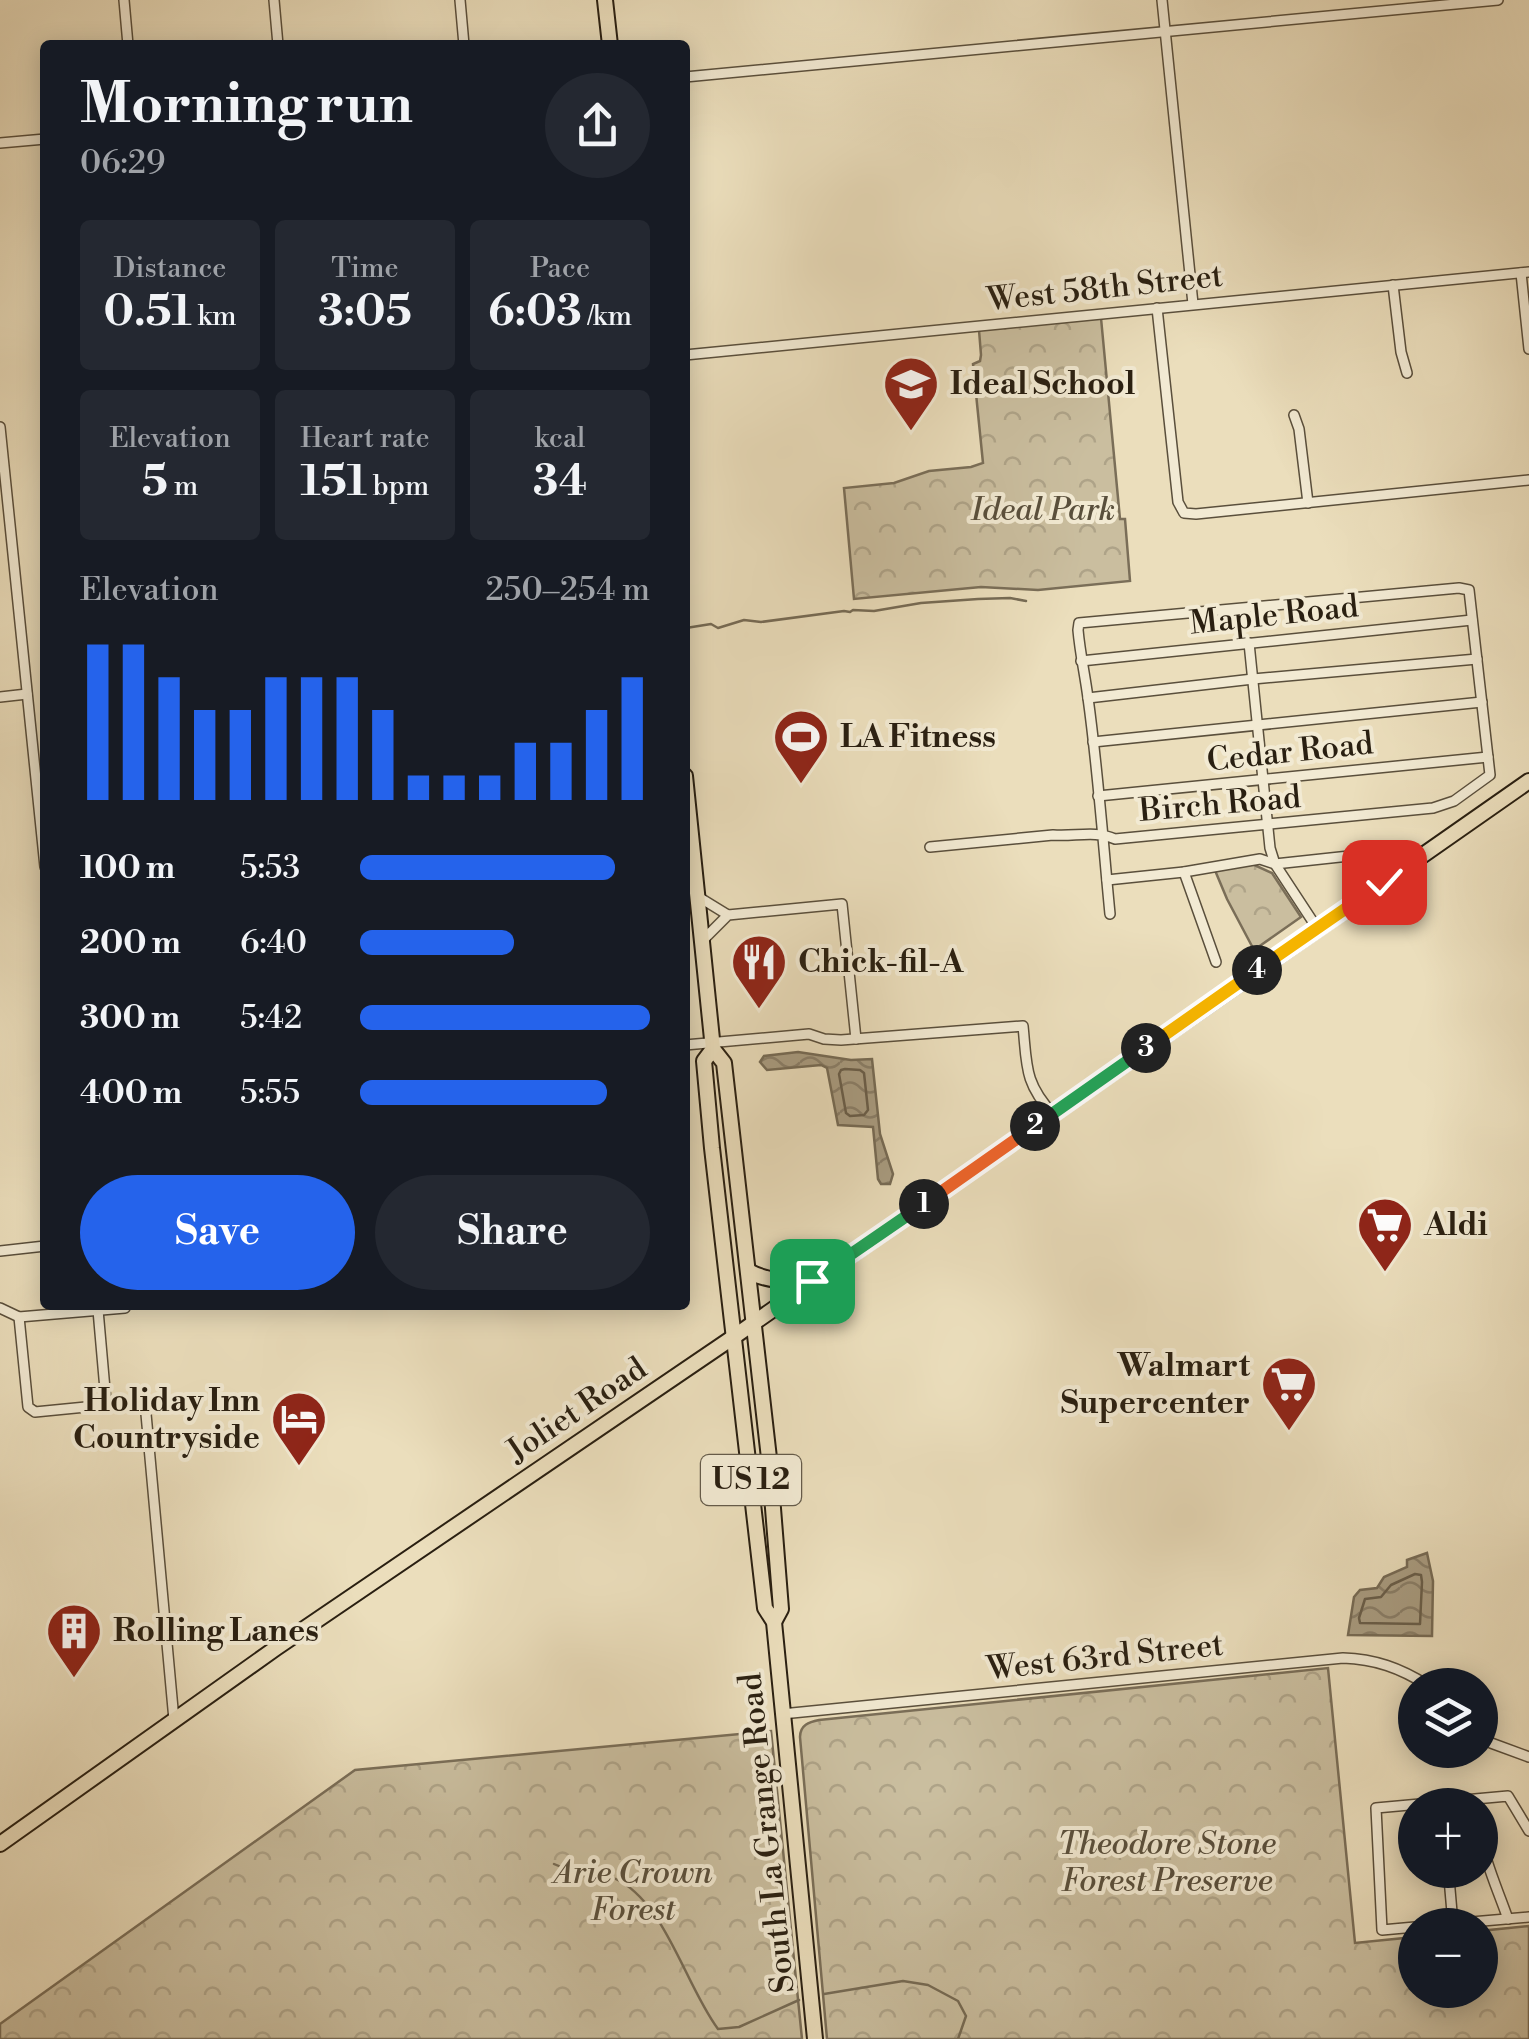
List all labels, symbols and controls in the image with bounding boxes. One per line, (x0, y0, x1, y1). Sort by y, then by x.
text: Morning run (80, 71, 413, 140)
button: share (545, 73, 650, 178)
text: 06:29 (80, 143, 165, 183)
text: Distance (114, 251, 226, 286)
text: Time (331, 251, 399, 286)
text: Pace (530, 251, 590, 286)
street label: West 58th Street (984, 256, 1225, 320)
text: 0.51 (103, 286, 192, 339)
text: 3:05 (318, 286, 412, 339)
text: 6:03 (488, 286, 582, 339)
text: km (192, 299, 237, 334)
text: /km (582, 299, 632, 334)
school or university icon: Ideal School (881, 354, 941, 433)
place label: Ideal School (950, 364, 1136, 404)
text: Elevation (109, 421, 231, 456)
text: Heart rate (300, 421, 430, 456)
text: kcal (535, 421, 585, 456)
text: 5 (142, 456, 168, 509)
text: 151 (301, 456, 367, 509)
text: 34 (533, 456, 587, 509)
text: m (168, 469, 198, 504)
text: bpm (367, 469, 429, 504)
park label: Ideal Park (970, 490, 1115, 530)
text: Elevation (80, 570, 219, 610)
text: 250–254 m (486, 570, 650, 610)
street label: Maple Road (1188, 586, 1360, 644)
sports icon: LA Fitness (771, 707, 831, 786)
place label: LA Fitness (840, 717, 996, 757)
street label: Cedar Road (1205, 723, 1375, 781)
street label: Birch Road (1136, 777, 1303, 831)
pin (1342, 840, 1427, 925)
text: 100 m (80, 848, 175, 888)
text: 5:53 (240, 848, 300, 888)
icon: check (1357, 855, 1412, 910)
text: 200 m (80, 923, 181, 963)
text: 6:40 (240, 923, 307, 963)
restaurant icon: Chick-fil-A (729, 932, 789, 1011)
place label: Chick-fil-A (798, 942, 964, 982)
pin: 4 (1232, 945, 1282, 995)
text: 4 (1248, 952, 1266, 987)
text: 300 m (80, 998, 180, 1038)
text: 5:42 (240, 998, 302, 1038)
pin: 3 (1121, 1023, 1171, 1073)
text: 3 (1138, 1030, 1154, 1065)
text: 400 m (80, 1073, 182, 1113)
text: 5:55 (240, 1073, 300, 1113)
pin: 2 (1010, 1101, 1060, 1151)
text: 2 (1026, 1108, 1044, 1143)
button: Save (80, 1175, 355, 1290)
button: Share (375, 1175, 650, 1290)
pin: 1 (899, 1179, 949, 1229)
text: 1 (917, 1186, 931, 1221)
supermarket icon: Aldi (1355, 1195, 1415, 1274)
place label: Aldi (1423, 1205, 1488, 1245)
pin (770, 1239, 855, 1324)
icon: arrive (785, 1254, 840, 1309)
place label: Walmart Supercenter (1061, 1346, 1251, 1423)
street label: Joliet Road (499, 1349, 655, 1472)
supermarket icon: Walmart Supercenter (1259, 1354, 1319, 1433)
place label: Holiday Inn Countryside (73, 1381, 260, 1458)
hotel icon: Holiday Inn Countryside (269, 1389, 329, 1468)
road number: US 12 (701, 1455, 801, 1505)
building icon: Rolling Lanes (44, 1601, 104, 1680)
place label: Rolling Lanes (113, 1611, 319, 1651)
street label: West 63rd Street (984, 1625, 1225, 1689)
map controls (1398, 1668, 1498, 2008)
button: layers (1398, 1668, 1498, 1768)
street label: South La Grange Road (730, 1671, 804, 1995)
button: + (1398, 1788, 1498, 1888)
park label: Theodore Stone Forest Preserve (1058, 1824, 1276, 1901)
park label: Arie Crown Forest (551, 1853, 713, 1930)
button: − (1398, 1908, 1498, 2008)

